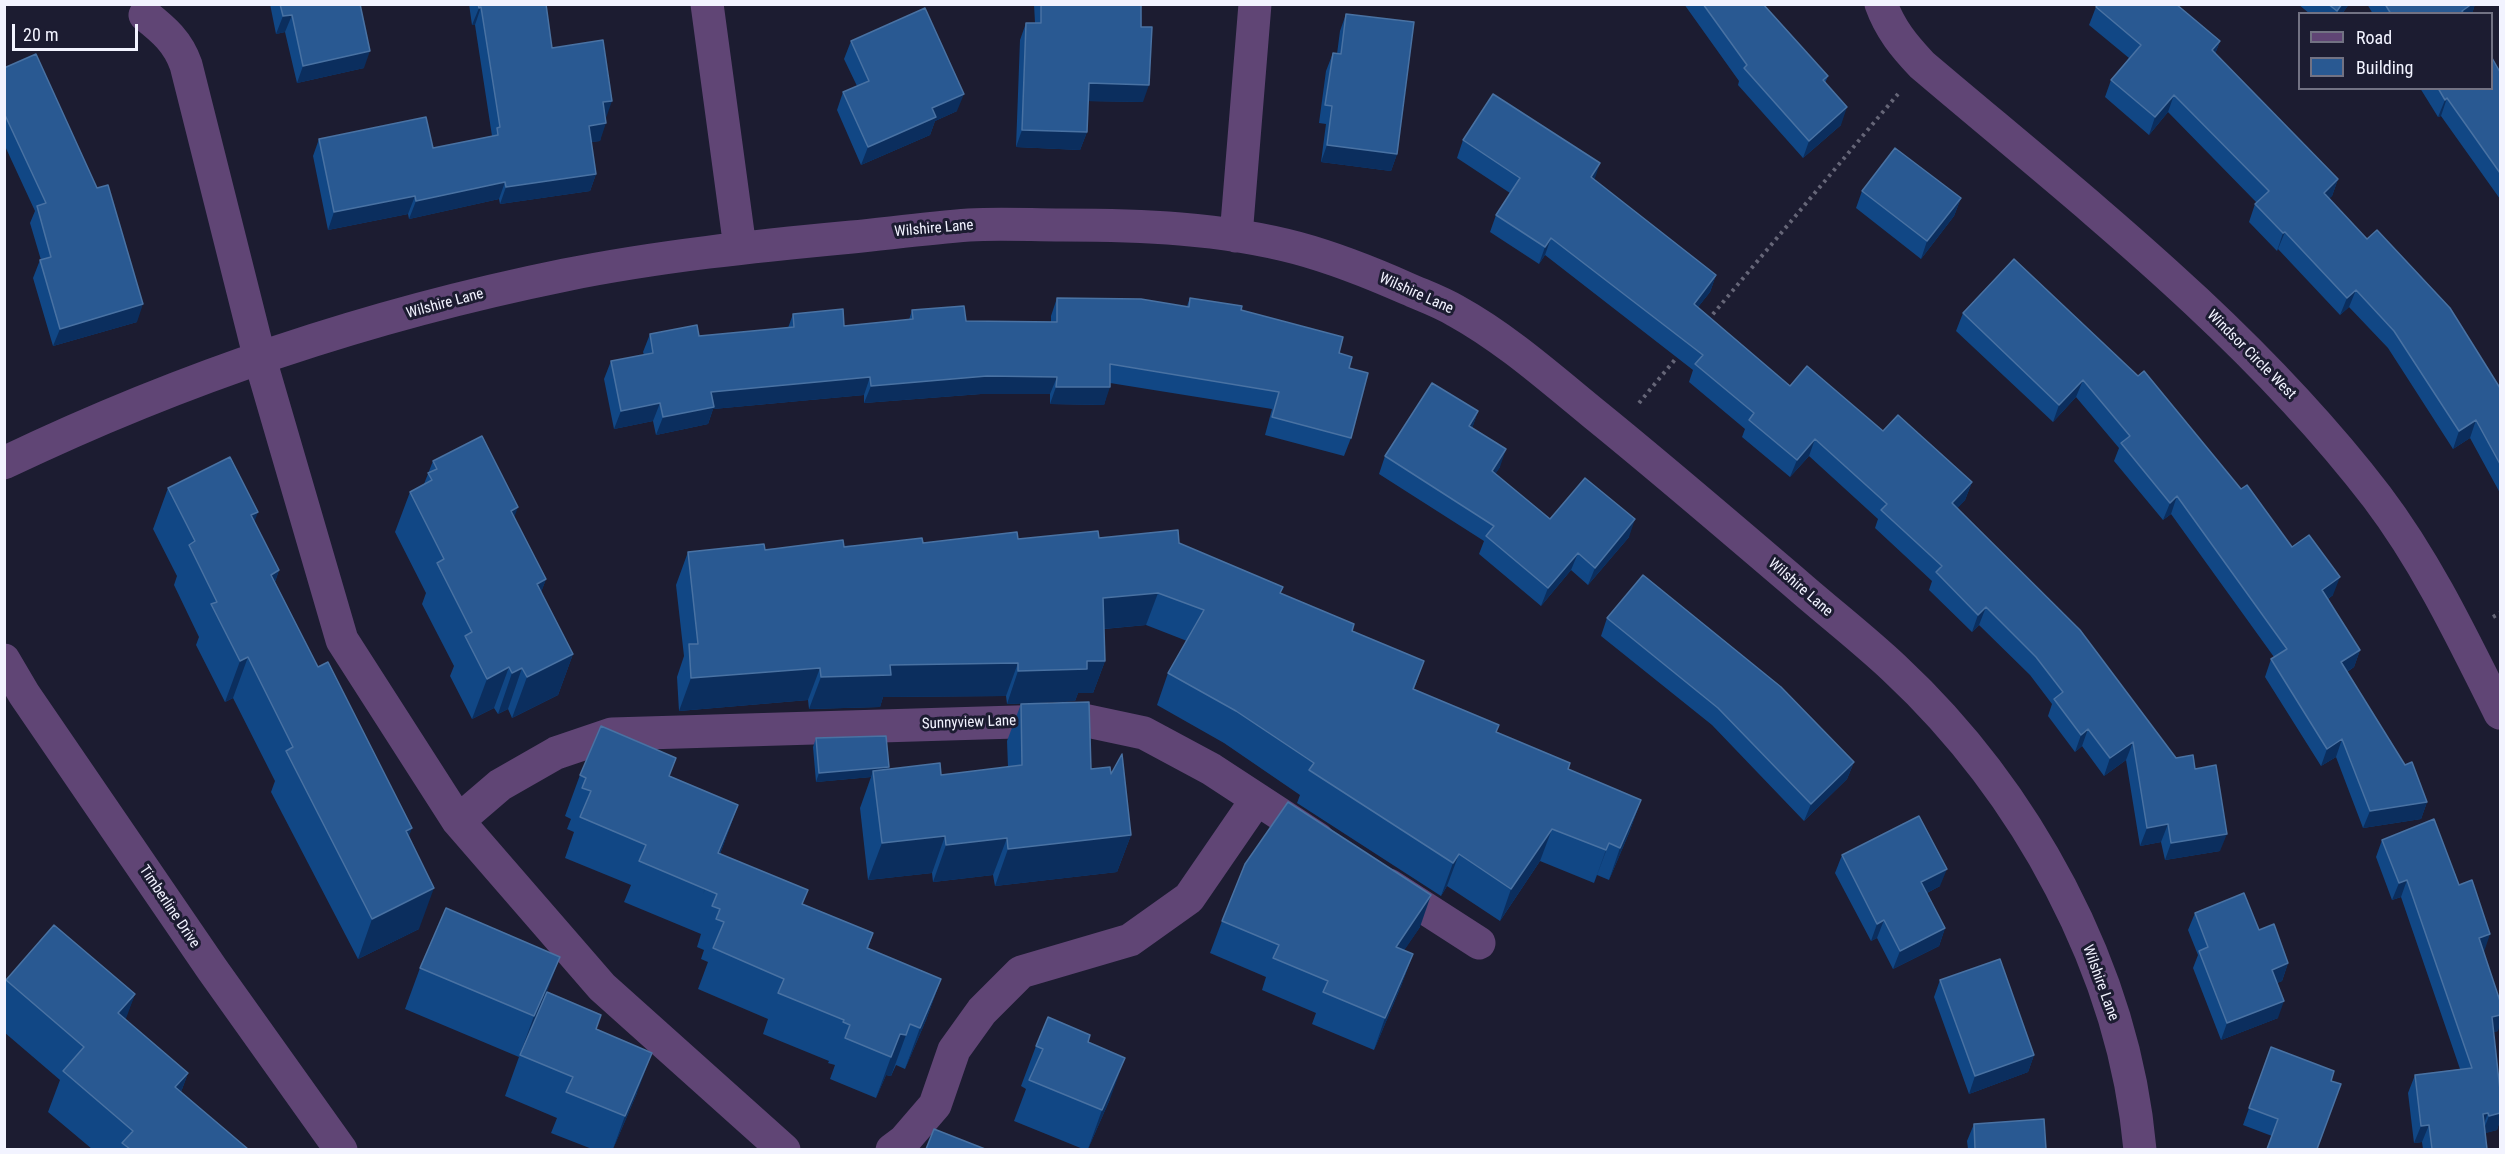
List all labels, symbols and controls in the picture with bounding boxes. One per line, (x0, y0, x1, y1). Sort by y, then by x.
scale bar (15, 12, 141, 50)
legend (2298, 12, 2493, 90)
text: 20 m (23, 24, 58, 45)
text: Road (2356, 27, 2392, 48)
text: Building (2356, 57, 2413, 78)
street label: Wilshire Lane (894, 217, 974, 241)
street label: Wilshire Lane (1376, 270, 1456, 318)
street label: Wilshire Lane (404, 285, 486, 323)
street label: Windsor Circle West (2203, 307, 2299, 403)
street label: Wilshire Lane (1764, 555, 1836, 621)
street label: Sunnyview Lane (921, 712, 1017, 734)
street label: Timberline Drive (135, 862, 203, 952)
street label: Wilshire Lane (2078, 943, 2122, 1023)

